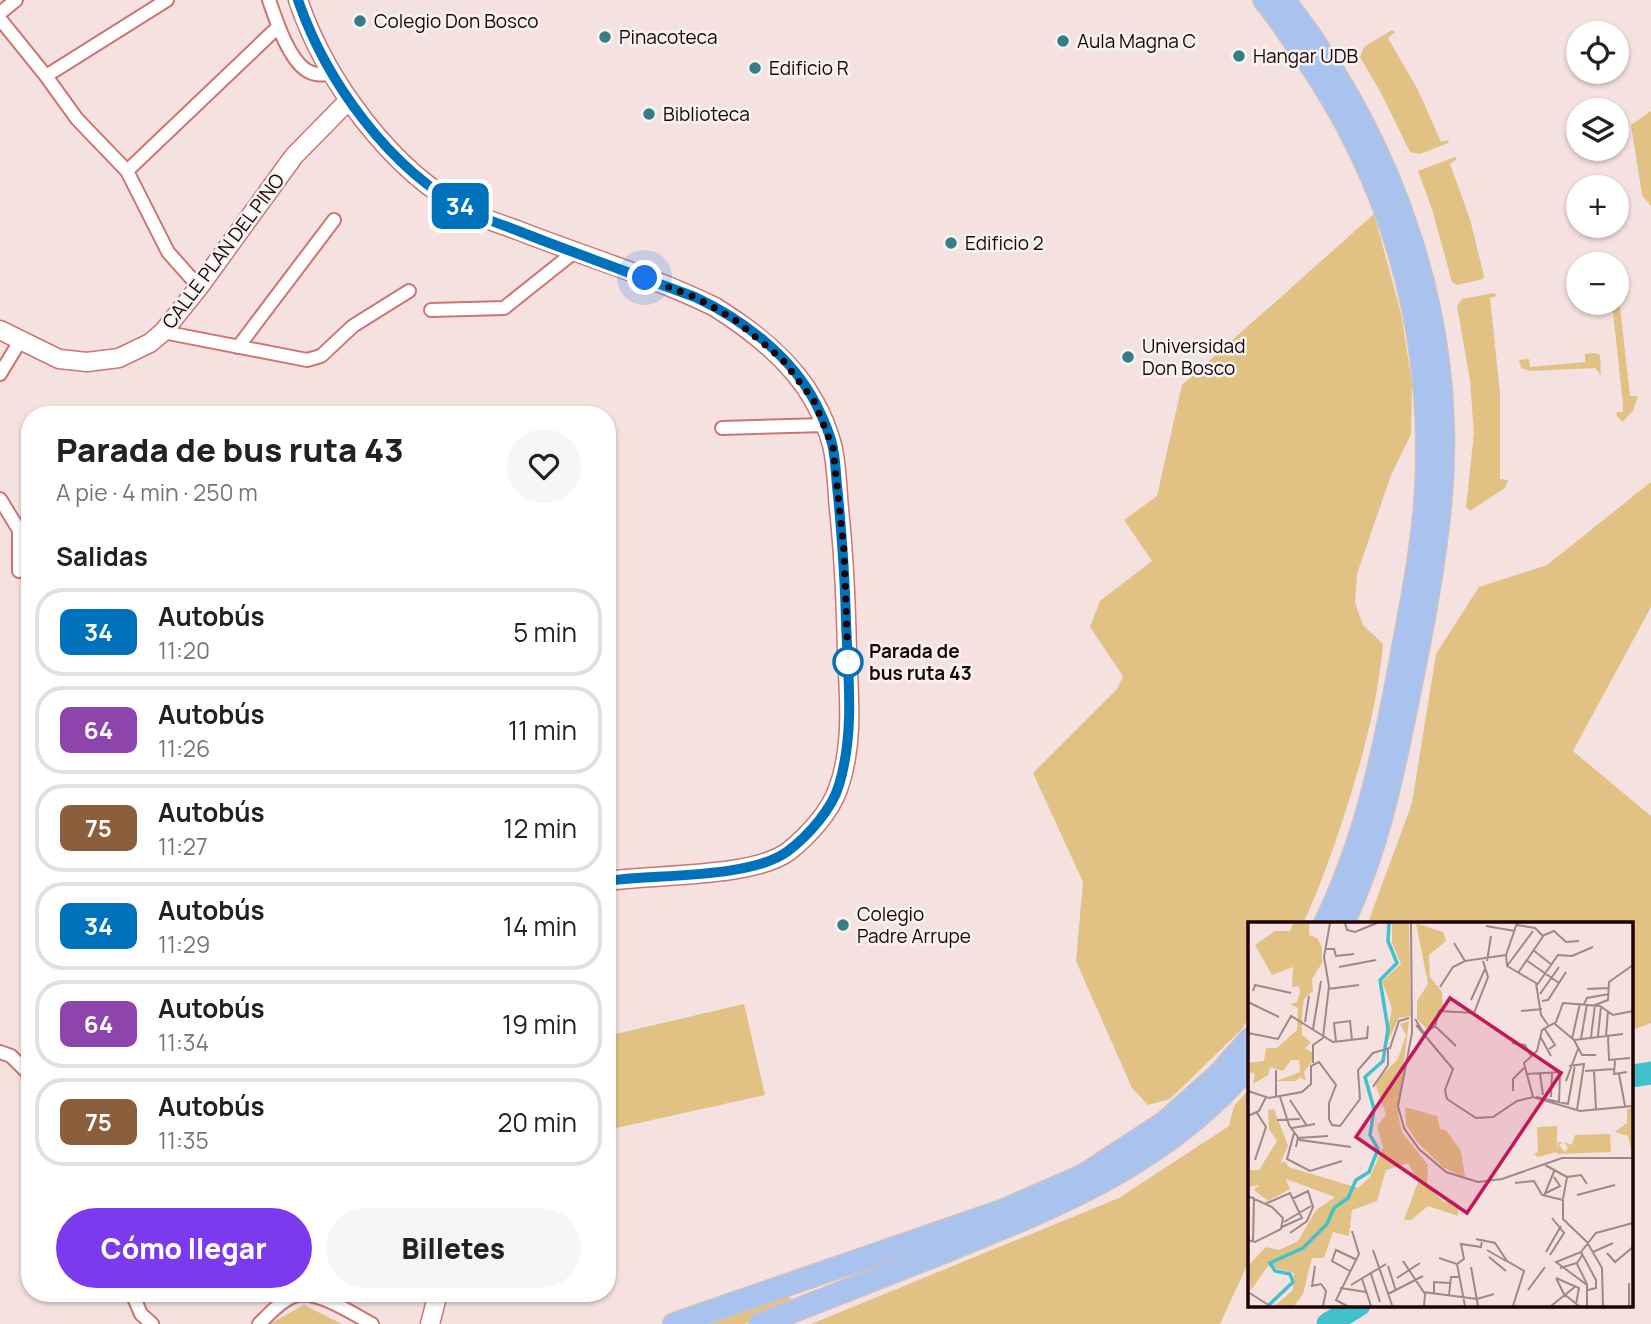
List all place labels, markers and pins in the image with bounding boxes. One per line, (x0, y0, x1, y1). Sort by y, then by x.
place label: Colegio Don Bosco (374, 8, 538, 34)
marker: Colegio Don Bosco (352, 13, 368, 29)
place label: Pinacoteca (619, 24, 718, 50)
place label: Aula Magna C (1077, 28, 1196, 54)
marker: Pinacoteca (597, 29, 613, 45)
marker: Aula Magna C (1055, 33, 1071, 49)
place label: Hangar UDB (1253, 43, 1358, 69)
marker: Hangar UDB (1231, 48, 1247, 64)
place label: Edificio R (769, 55, 849, 81)
marker: Edificio R (747, 60, 763, 76)
place label: Biblioteca (663, 101, 750, 127)
marker: Biblioteca (641, 106, 657, 122)
place label: Edificio 2 (965, 230, 1044, 256)
marker: Edificio 2 (943, 235, 959, 251)
place label: Universidad Don Bosco (1142, 333, 1245, 381)
marker: Universidad Don Bosco (1120, 349, 1136, 365)
place label: Parada de bus ruta 43 (869, 638, 972, 686)
marker: Parada de bus ruta 43 (833, 647, 863, 677)
place label: Colegio Padre Arrupe (857, 901, 971, 949)
marker: Colegio Padre Arrupe (835, 917, 851, 933)

